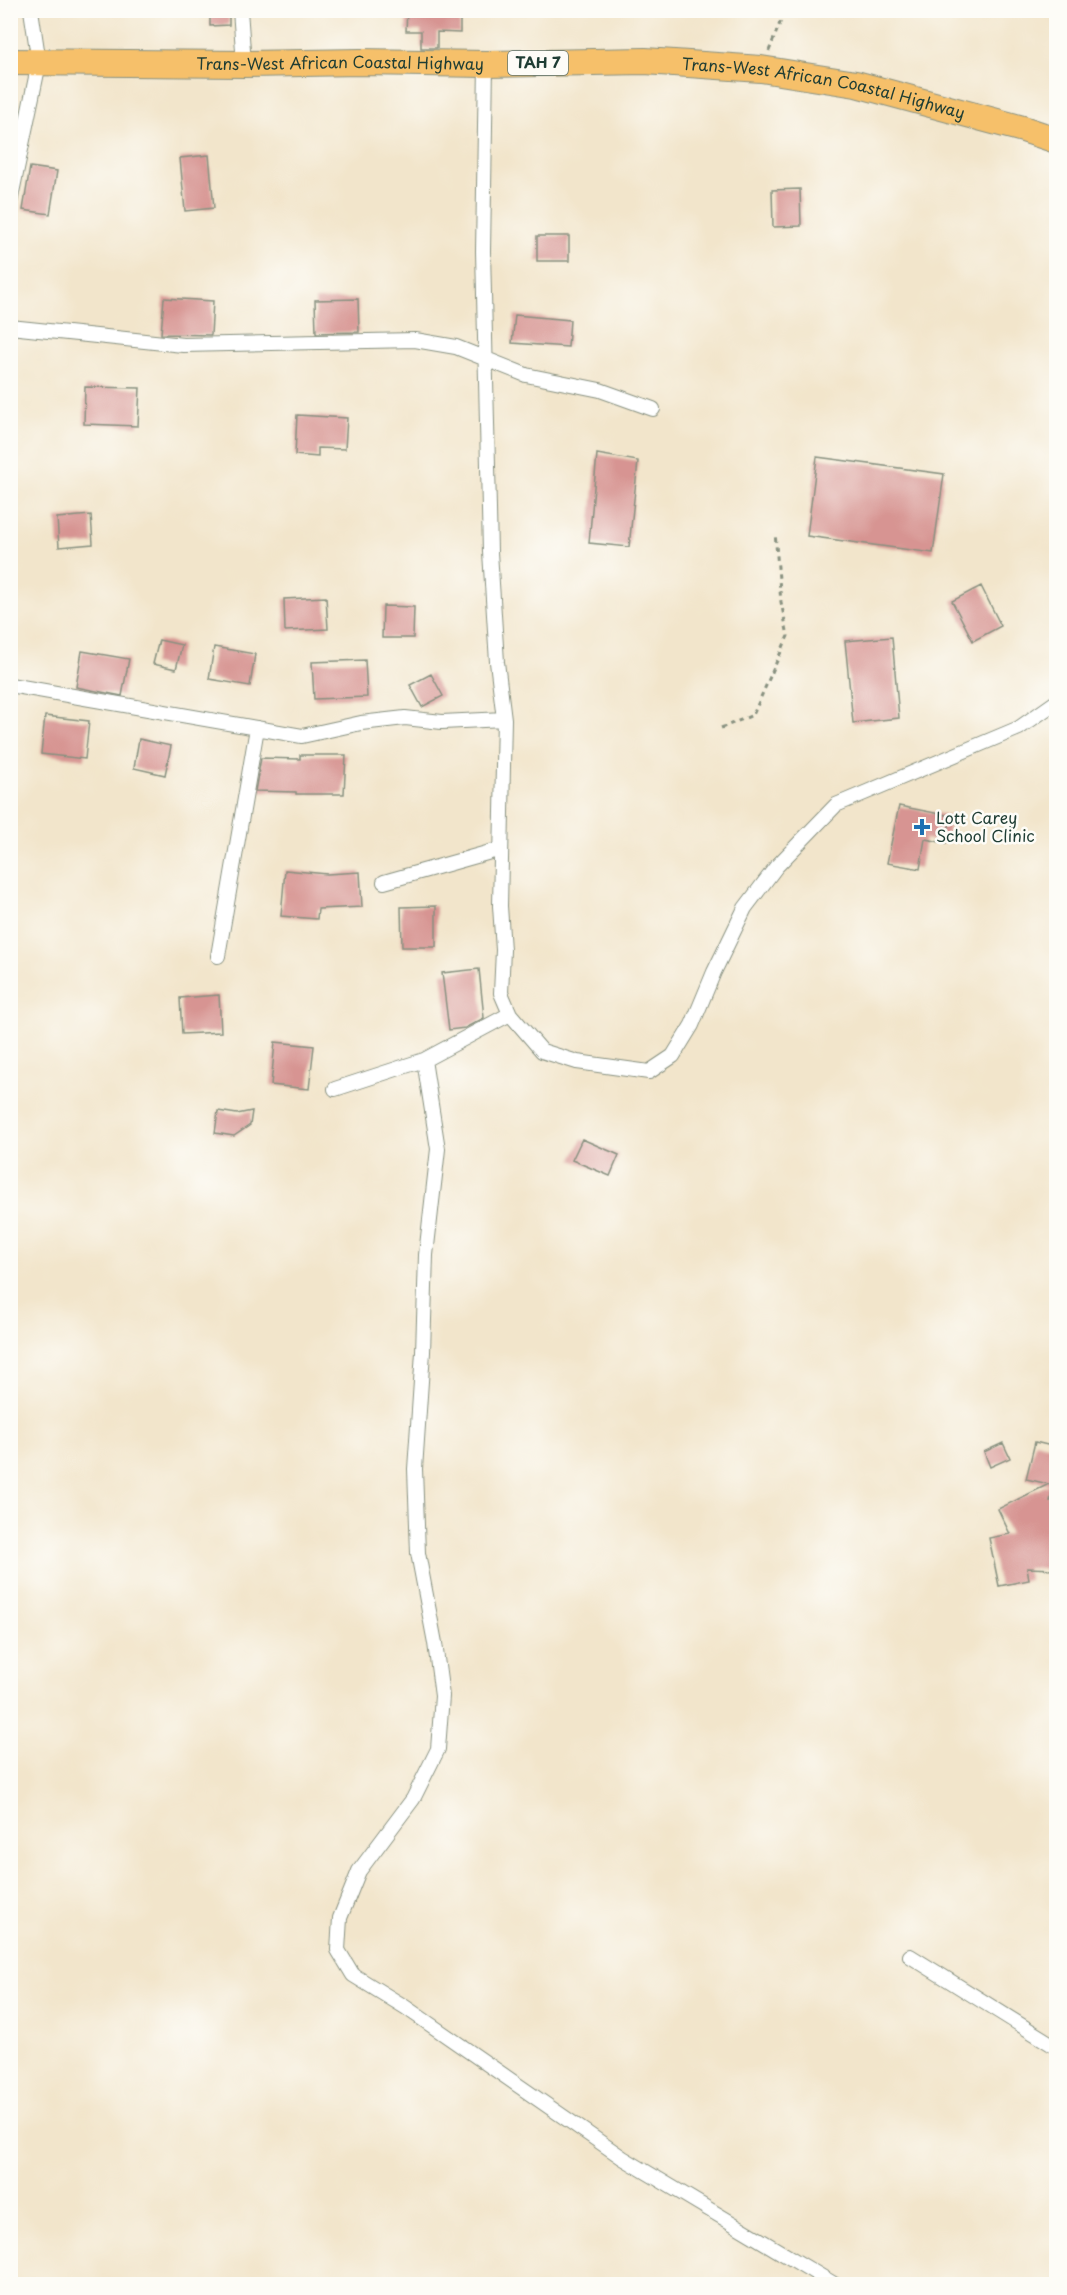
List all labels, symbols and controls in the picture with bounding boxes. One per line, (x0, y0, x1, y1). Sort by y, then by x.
street label: Trans-West African Coastal Highway (196, 49, 484, 75)
road number: TAH 7 (508, 51, 568, 75)
street label: Trans-West African Coastal Highway (681, 51, 968, 124)
place label: Lott Carey School Clinic (936, 805, 1035, 847)
marker: Lott Carey School Clinic (913, 818, 931, 836)

